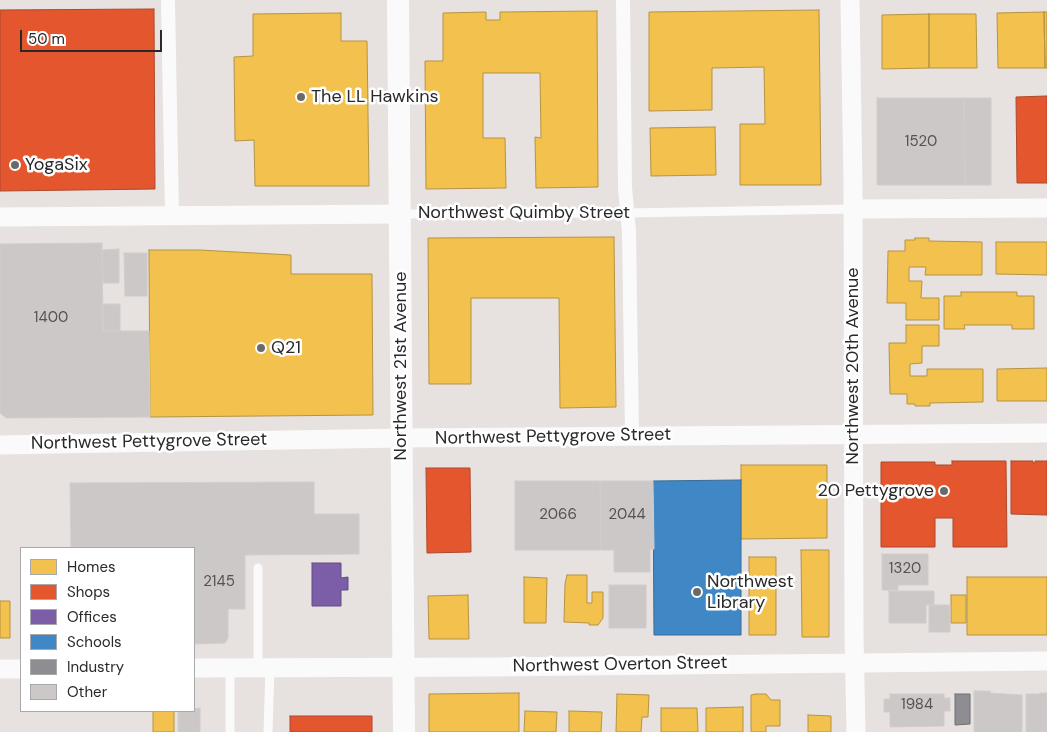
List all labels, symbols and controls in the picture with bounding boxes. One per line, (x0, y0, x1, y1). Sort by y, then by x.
scale bar (22, 20, 165, 52)
text: 50 m (28, 29, 65, 49)
place label: The LL Hawkins (311, 86, 439, 108)
marker: The LL Hawkins (295, 91, 307, 103)
house number: 1520 (905, 133, 937, 151)
place label: YogaSix (25, 154, 88, 176)
marker: YogaSix (9, 159, 21, 171)
street label: Northwest Quimby Street (418, 202, 630, 224)
street label: Northwest 20th Avenue (842, 267, 864, 465)
street label: Northwest 21st Avenue (390, 272, 412, 460)
house number: 1400 (34, 309, 68, 327)
place label: Q21 (271, 337, 301, 359)
marker: Q21 (255, 342, 267, 354)
street label: Northwest Pettygrove Street (435, 424, 671, 450)
street label: Northwest Pettygrove Street (31, 429, 267, 455)
place label: 20 Pettygrove (817, 480, 934, 502)
marker: 20 Pettygrove (938, 485, 950, 497)
house number: 2066 (539, 506, 577, 524)
house number: 2044 (609, 506, 645, 524)
legend (20, 547, 195, 712)
text: Homes (67, 557, 116, 577)
house number: 1320 (889, 560, 921, 578)
place label: Northwest Library (707, 571, 793, 614)
house number: 2145 (203, 573, 235, 591)
text: Shops (67, 582, 110, 602)
marker: Northwest Library (691, 586, 703, 598)
text: Offices (67, 607, 117, 627)
text: Schools (67, 632, 122, 652)
street label: Northwest Overton Street (512, 652, 728, 678)
text: Industry (67, 657, 124, 677)
text: Other (67, 682, 107, 702)
house number: 1984 (901, 696, 933, 714)

